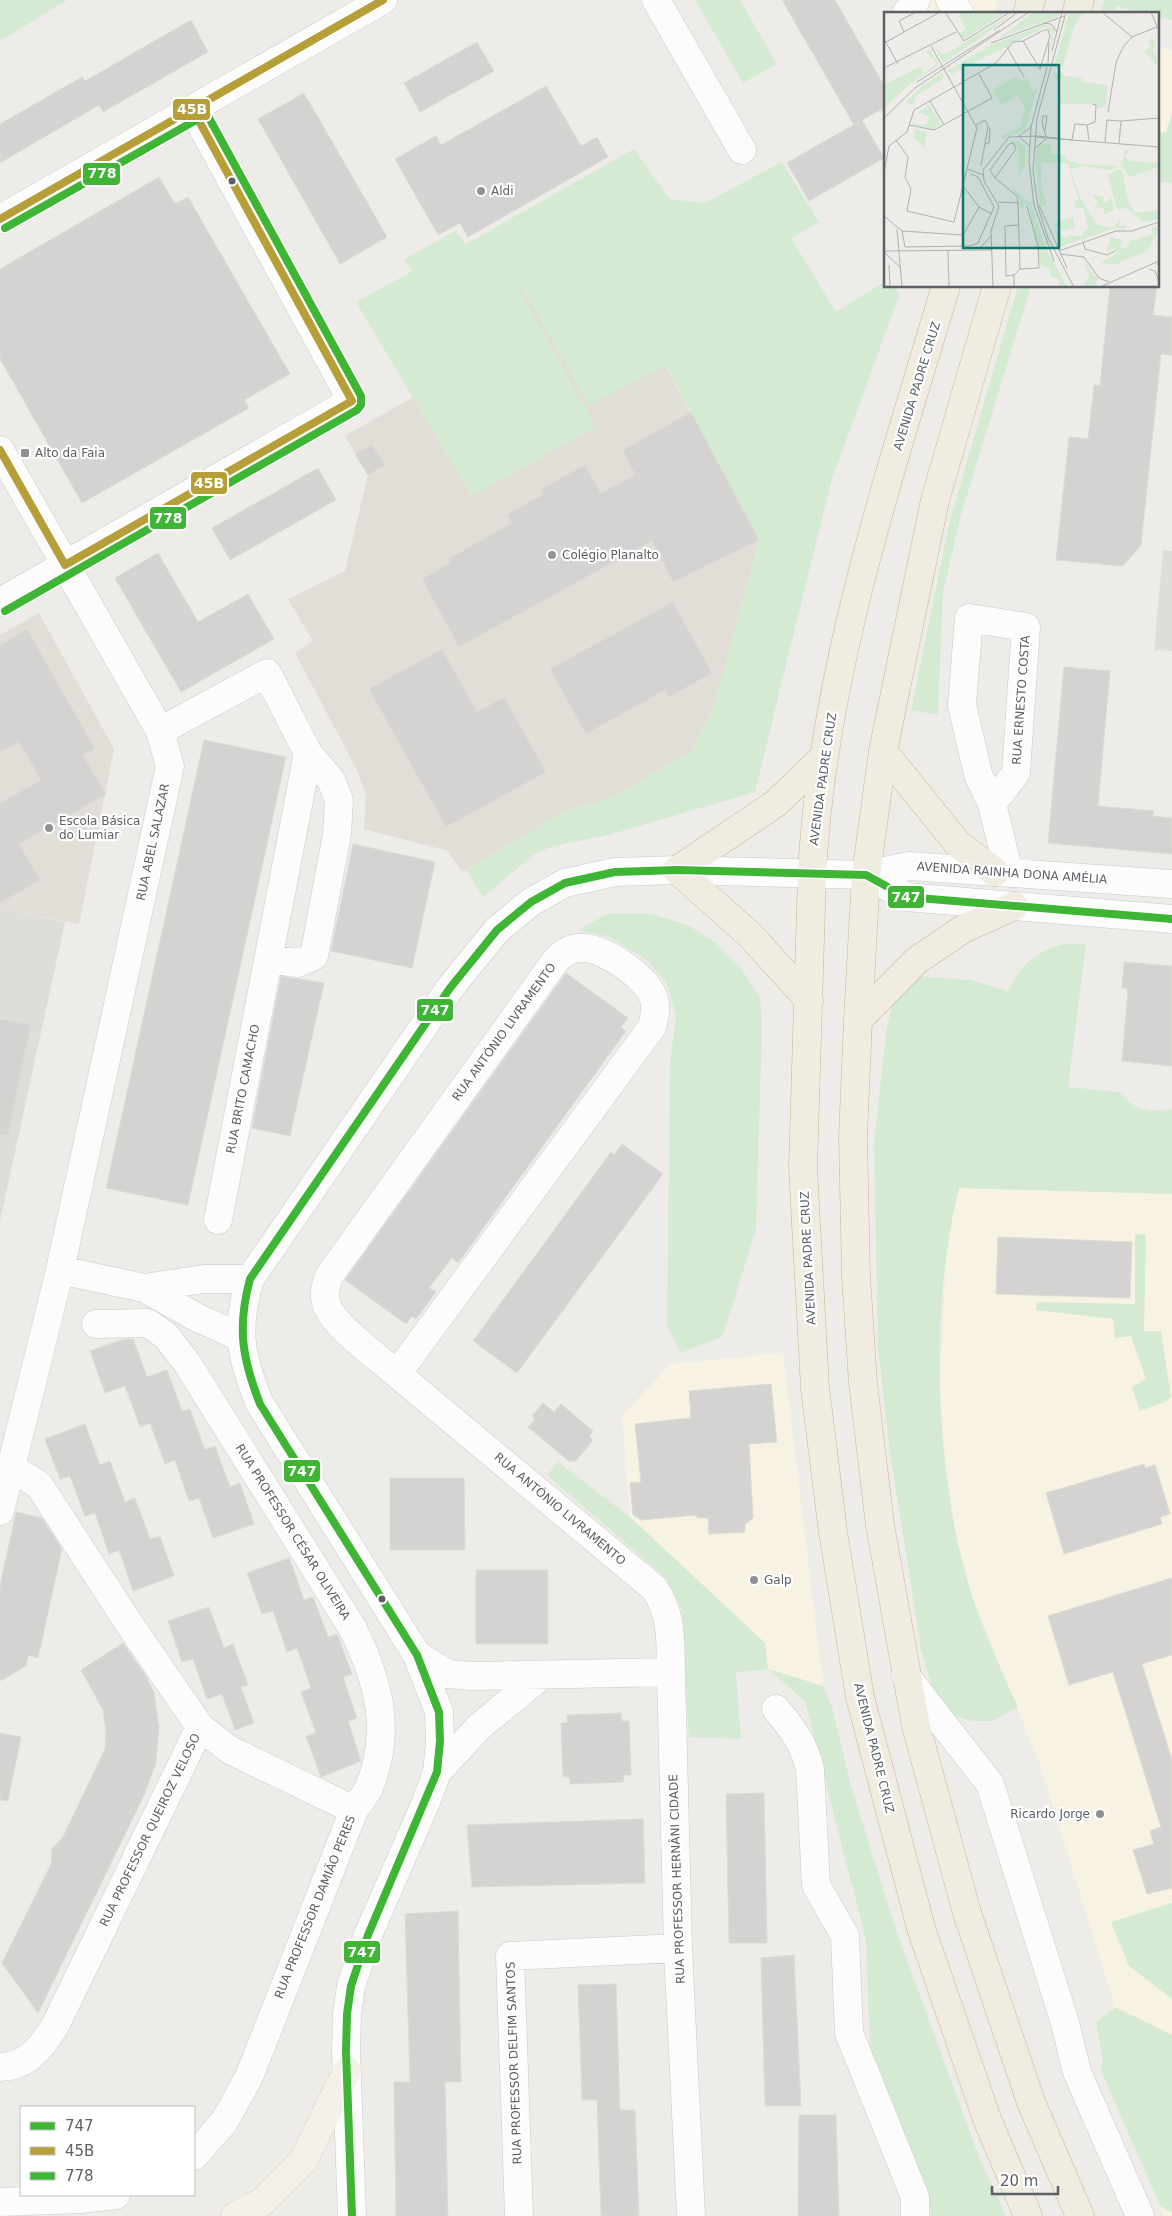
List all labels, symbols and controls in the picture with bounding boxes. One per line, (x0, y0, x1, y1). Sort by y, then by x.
inset map (884, 12, 1160, 288)
line badge: 45B (172, 98, 211, 121)
text: 45B (177, 101, 207, 117)
line badge: 778 (82, 162, 121, 186)
text: 778 (87, 165, 117, 181)
unlabelled marker (227, 176, 237, 186)
place label: Aldi (491, 184, 514, 198)
marker: Aldi (475, 185, 487, 197)
street label: AVENIDA PADRE CRUZ (891, 320, 943, 452)
place label: Alto da Faia (35, 446, 105, 460)
marker: Alto da Faia (19, 447, 31, 459)
line badge: 45B (190, 471, 228, 495)
text: 45B (194, 475, 224, 491)
line badge: 778 (149, 506, 187, 530)
text: 778 (153, 510, 183, 526)
place label: Colégio Planalto (562, 548, 659, 562)
marker: Colégio Planalto (546, 549, 558, 561)
street label: RUA ERNESTO COSTA (1009, 634, 1033, 765)
street label: AVENIDA PADRE CRUZ (807, 712, 839, 846)
street label: RUA ABEL SALAZAR (134, 782, 172, 902)
place label: Escola Básica do Lumiar (59, 814, 140, 842)
marker: Escola Básica do Lumiar (43, 822, 55, 834)
street label: AVENIDA RAINHA DONA AMÉLIA (916, 858, 1108, 887)
line badge: 747 (887, 885, 925, 909)
text: 747 (891, 889, 921, 905)
street label: RUA ANTÓNIO LIVRAMENTO (448, 960, 559, 1104)
line badge: 747 (416, 998, 454, 1022)
text: 747 (420, 1002, 450, 1018)
street label: RUA BRITO CAMACHO (224, 1023, 262, 1155)
street label: AVENIDA PADRE CRUZ (798, 1191, 818, 1325)
street label: RUA PROFESSOR CÉSAR OLIVEIRA (233, 1441, 354, 1623)
street label: RUA ANTÓNIO LIVRAMENTO (492, 1449, 629, 1568)
line badge: 747 (283, 1459, 321, 1483)
text: 747 (287, 1463, 317, 1479)
place label: Galp (764, 1573, 792, 1587)
marker: Galp (748, 1574, 760, 1586)
unlabelled marker (377, 1594, 387, 1604)
street label: AVENIDA PADRE CRUZ (851, 1681, 897, 1815)
street label: RUA PROFESSOR QUEIROZ VELOSO (97, 1731, 203, 1929)
street label: RUA PROFESSOR HERNÂNI CIDADE (665, 1774, 688, 1984)
place label: Ricardo Jorge (1010, 1807, 1090, 1821)
marker: Ricardo Jorge (1094, 1808, 1106, 1820)
street label: RUA PROFESSOR DAMIÃO PERES (271, 1813, 358, 2001)
line badge: 747 (343, 1940, 381, 1964)
text: 747 (347, 1944, 377, 1960)
street label: RUA PROFESSOR DELFIM SANTOS (503, 1961, 525, 2165)
legend (20, 2106, 195, 2196)
text: 747 (65, 2117, 94, 2135)
text: 45B (65, 2142, 94, 2160)
scale bar (992, 2164, 1058, 2196)
text: 778 (65, 2167, 94, 2185)
text: 20 m (1000, 2172, 1038, 2190)

